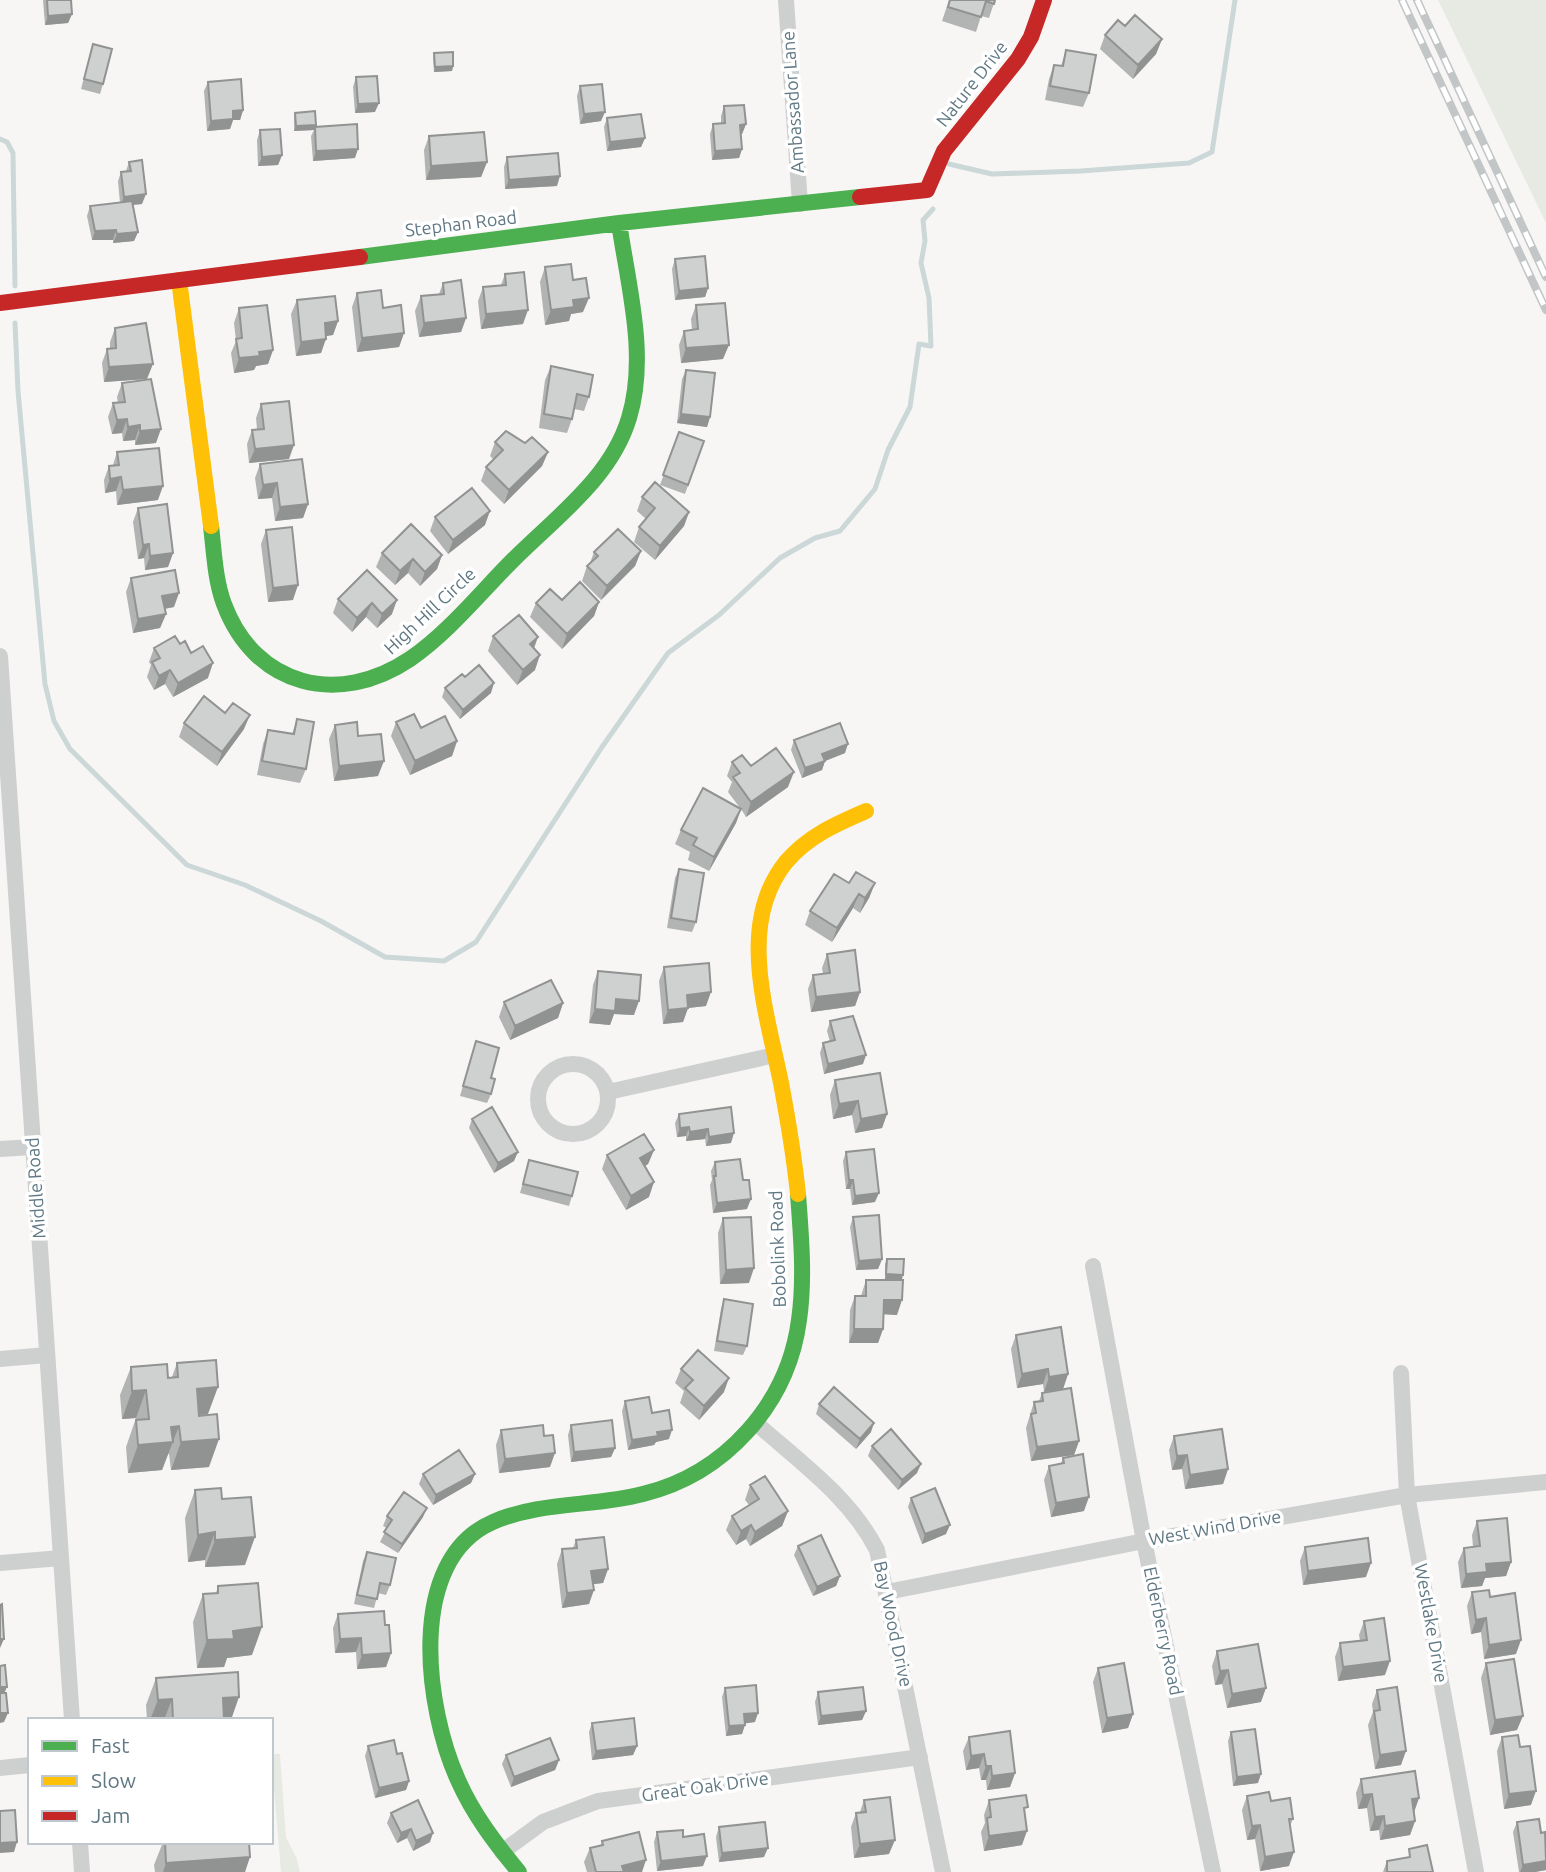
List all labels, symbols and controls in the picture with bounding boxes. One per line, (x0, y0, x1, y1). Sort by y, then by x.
street label: Ambassador Lane (777, 30, 807, 174)
street label: Nature Drive (932, 37, 1011, 130)
street label: Stephan Road (404, 206, 518, 240)
street label: High Hill Circle (380, 563, 479, 658)
street label: Middle Road (21, 1137, 49, 1239)
street label: Bobolink Road (765, 1190, 789, 1308)
street label: West Wind Drive (1147, 1506, 1283, 1549)
street label: Bay Wood Drive (871, 1559, 917, 1689)
street label: Westlake Drive (1412, 1562, 1452, 1684)
street label: Elderberry Road (1141, 1565, 1187, 1697)
legend (28, 1718, 273, 1844)
text: Fast (91, 1733, 129, 1757)
street label: Great Oak Drive (640, 1767, 770, 1805)
text: Slow (91, 1768, 136, 1792)
text: Jam (91, 1803, 130, 1827)

